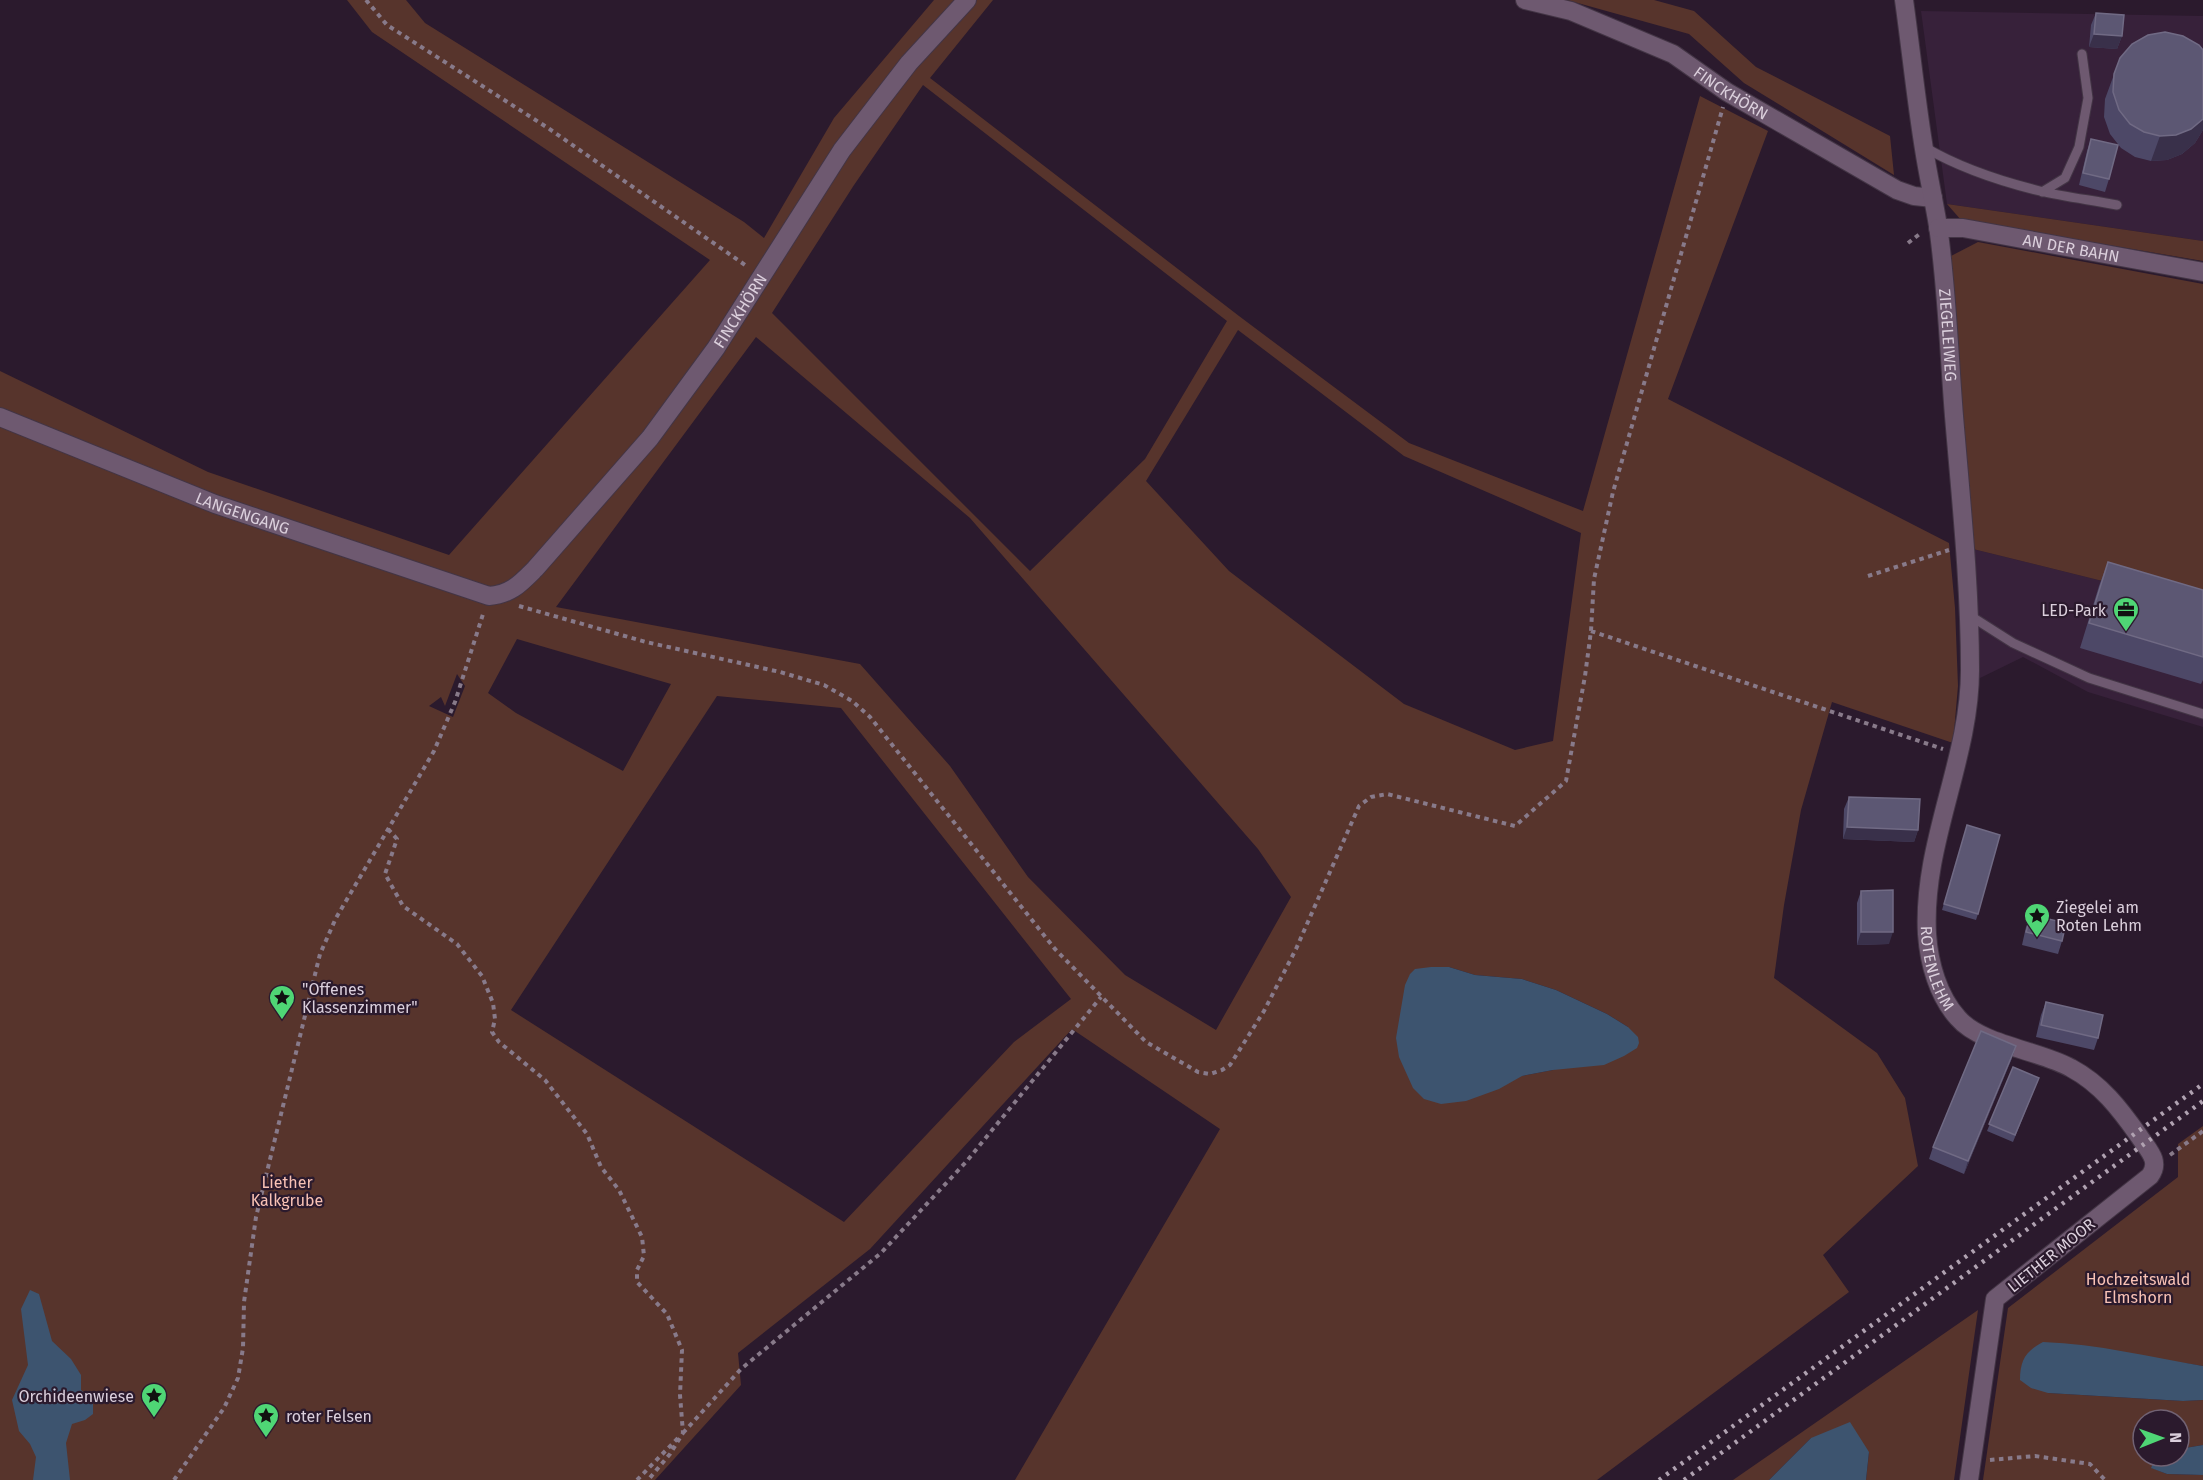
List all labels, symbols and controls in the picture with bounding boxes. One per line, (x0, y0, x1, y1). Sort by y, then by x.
street label: FINCKHÖRN (1690, 63, 1772, 124)
street label: AN DER BAHN (2021, 230, 2121, 266)
street label: FINCKHÖRN (710, 270, 771, 352)
street label: ZIEGELEIWEG (1935, 288, 1960, 382)
street label: LANGENGANG (193, 488, 292, 538)
office icon: LED-Park (2111, 595, 2141, 633)
place label: LED-Park (2041, 601, 2107, 620)
place label: Ziegelei am Roten Lehm (2056, 898, 2142, 935)
place icon: Ziegelei am Roten Lehm (2022, 901, 2052, 939)
street label: ROTENLEHM (1917, 925, 1958, 1014)
place label: "Offenes Klassenzimmer" (302, 980, 418, 1017)
place icon: "Offenes Klassenzimmer" (267, 983, 297, 1021)
park label: Liether Kalkgrube (251, 1173, 323, 1210)
street label: LIETHER MOOR (2004, 1214, 2099, 1296)
park label: Hochzeitswald Elmshorn (2086, 1270, 2190, 1307)
place icon: Orchideenwiese (139, 1381, 169, 1419)
place label: Orchideenwiese (18, 1387, 134, 1406)
place icon: roter Felsen (251, 1401, 281, 1439)
place label: roter Felsen (286, 1407, 372, 1426)
north arrow (2131, 1408, 2191, 1468)
text: N (2166, 1432, 2185, 1443)

